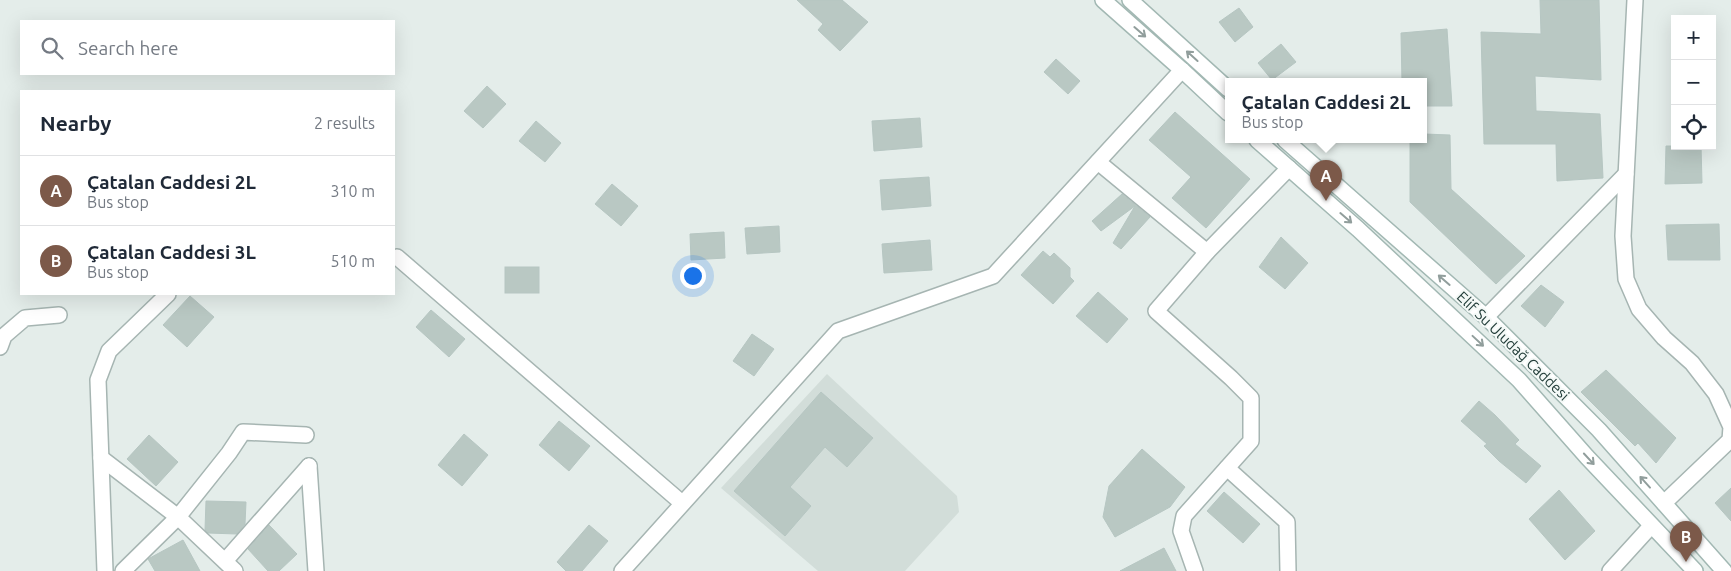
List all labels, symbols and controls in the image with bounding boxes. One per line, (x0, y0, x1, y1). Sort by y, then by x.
map controls (1671, 15, 1716, 150)
button: + (1671, 15, 1716, 60)
search box (20, 20, 395, 75)
one-way arrow (1133, 26, 1146, 37)
icon: search (38, 34, 66, 62)
text: Search here (78, 37, 178, 59)
one-way arrow (1186, 50, 1199, 62)
button: − (1671, 60, 1716, 105)
popup (1225, 78, 1427, 143)
text: Çatalan Caddesi 2L (1242, 91, 1410, 113)
button: locate (1671, 105, 1716, 150)
text: Nearby (40, 111, 111, 135)
text: Bus stop (1242, 113, 1303, 131)
text: 2 results (314, 114, 375, 132)
pin: A (1310, 160, 1342, 201)
text: Çatalan Caddesi 2L (87, 171, 256, 193)
text: A (50, 182, 62, 200)
text: 310 m (330, 182, 375, 200)
text: Bus stop (87, 193, 149, 211)
one-way arrow (1339, 213, 1352, 224)
text: Çatalan Caddesi 3L (87, 241, 256, 263)
text: B (51, 252, 61, 270)
text: 510 m (330, 252, 375, 270)
text: Bus stop (87, 263, 149, 281)
your location (680, 263, 706, 289)
one-way arrow (1438, 274, 1451, 286)
street label: Elif Su Uludağ Caddesi (1454, 288, 1573, 404)
one-way arrow (1471, 335, 1484, 347)
one-way arrow (1583, 453, 1595, 466)
one-way arrow (1639, 476, 1651, 489)
pin: B (1670, 521, 1702, 562)

